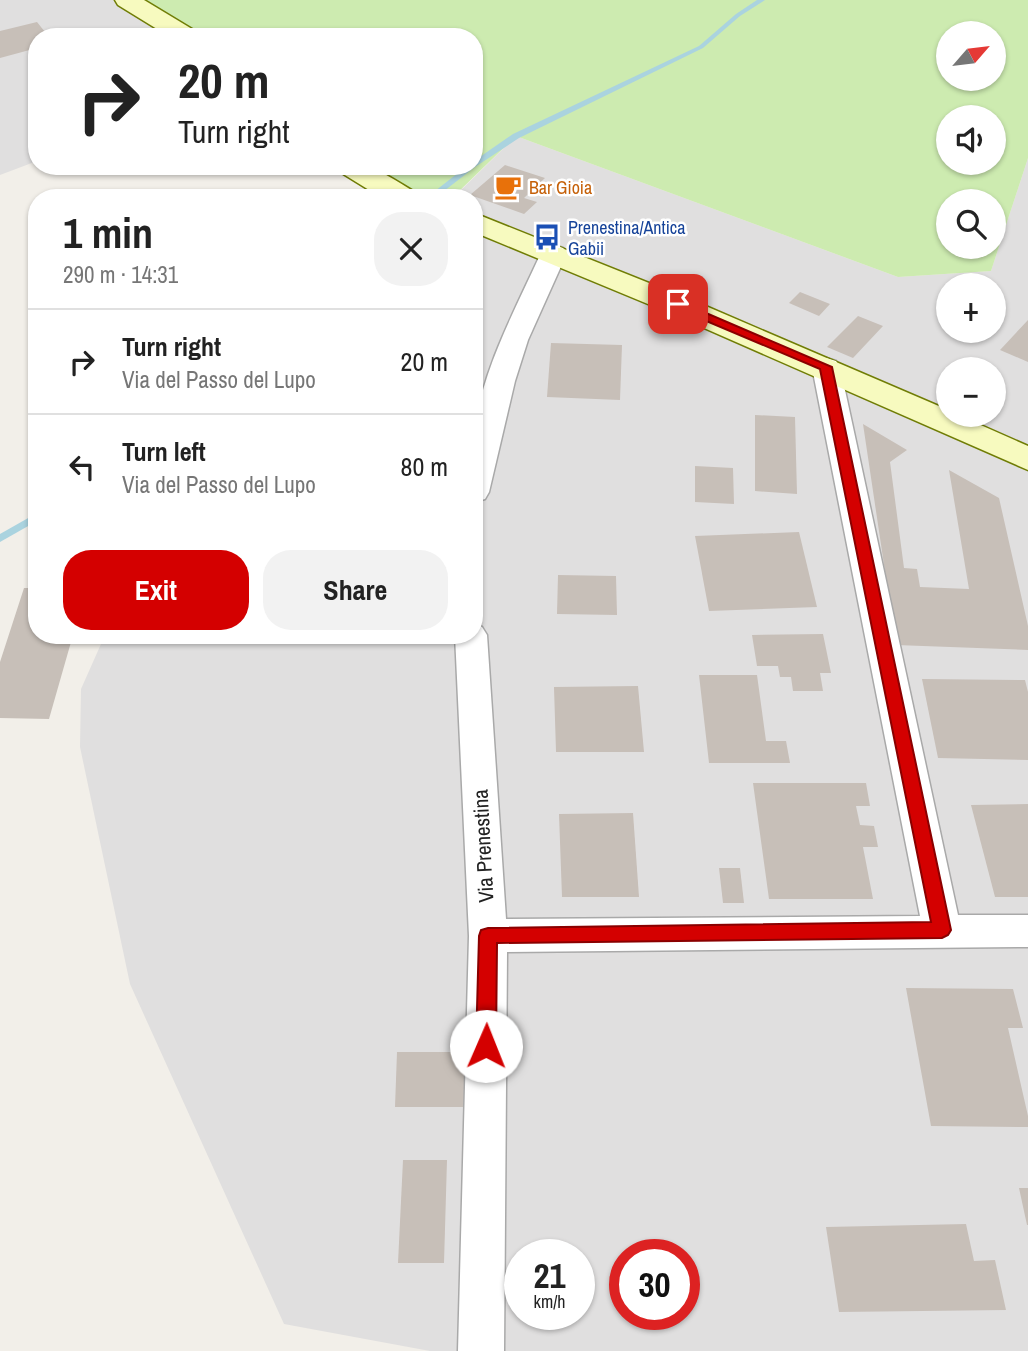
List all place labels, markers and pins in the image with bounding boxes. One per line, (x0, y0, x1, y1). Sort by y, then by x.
cafe icon: Bar Gioia (493, 172, 523, 202)
place label: Bar Gioia (529, 175, 592, 200)
place label: Prenestina/Antica Gabii (568, 215, 685, 261)
bus stop icon: Prenestina/Antica Gabii (532, 222, 562, 252)
pin (648, 274, 708, 334)

